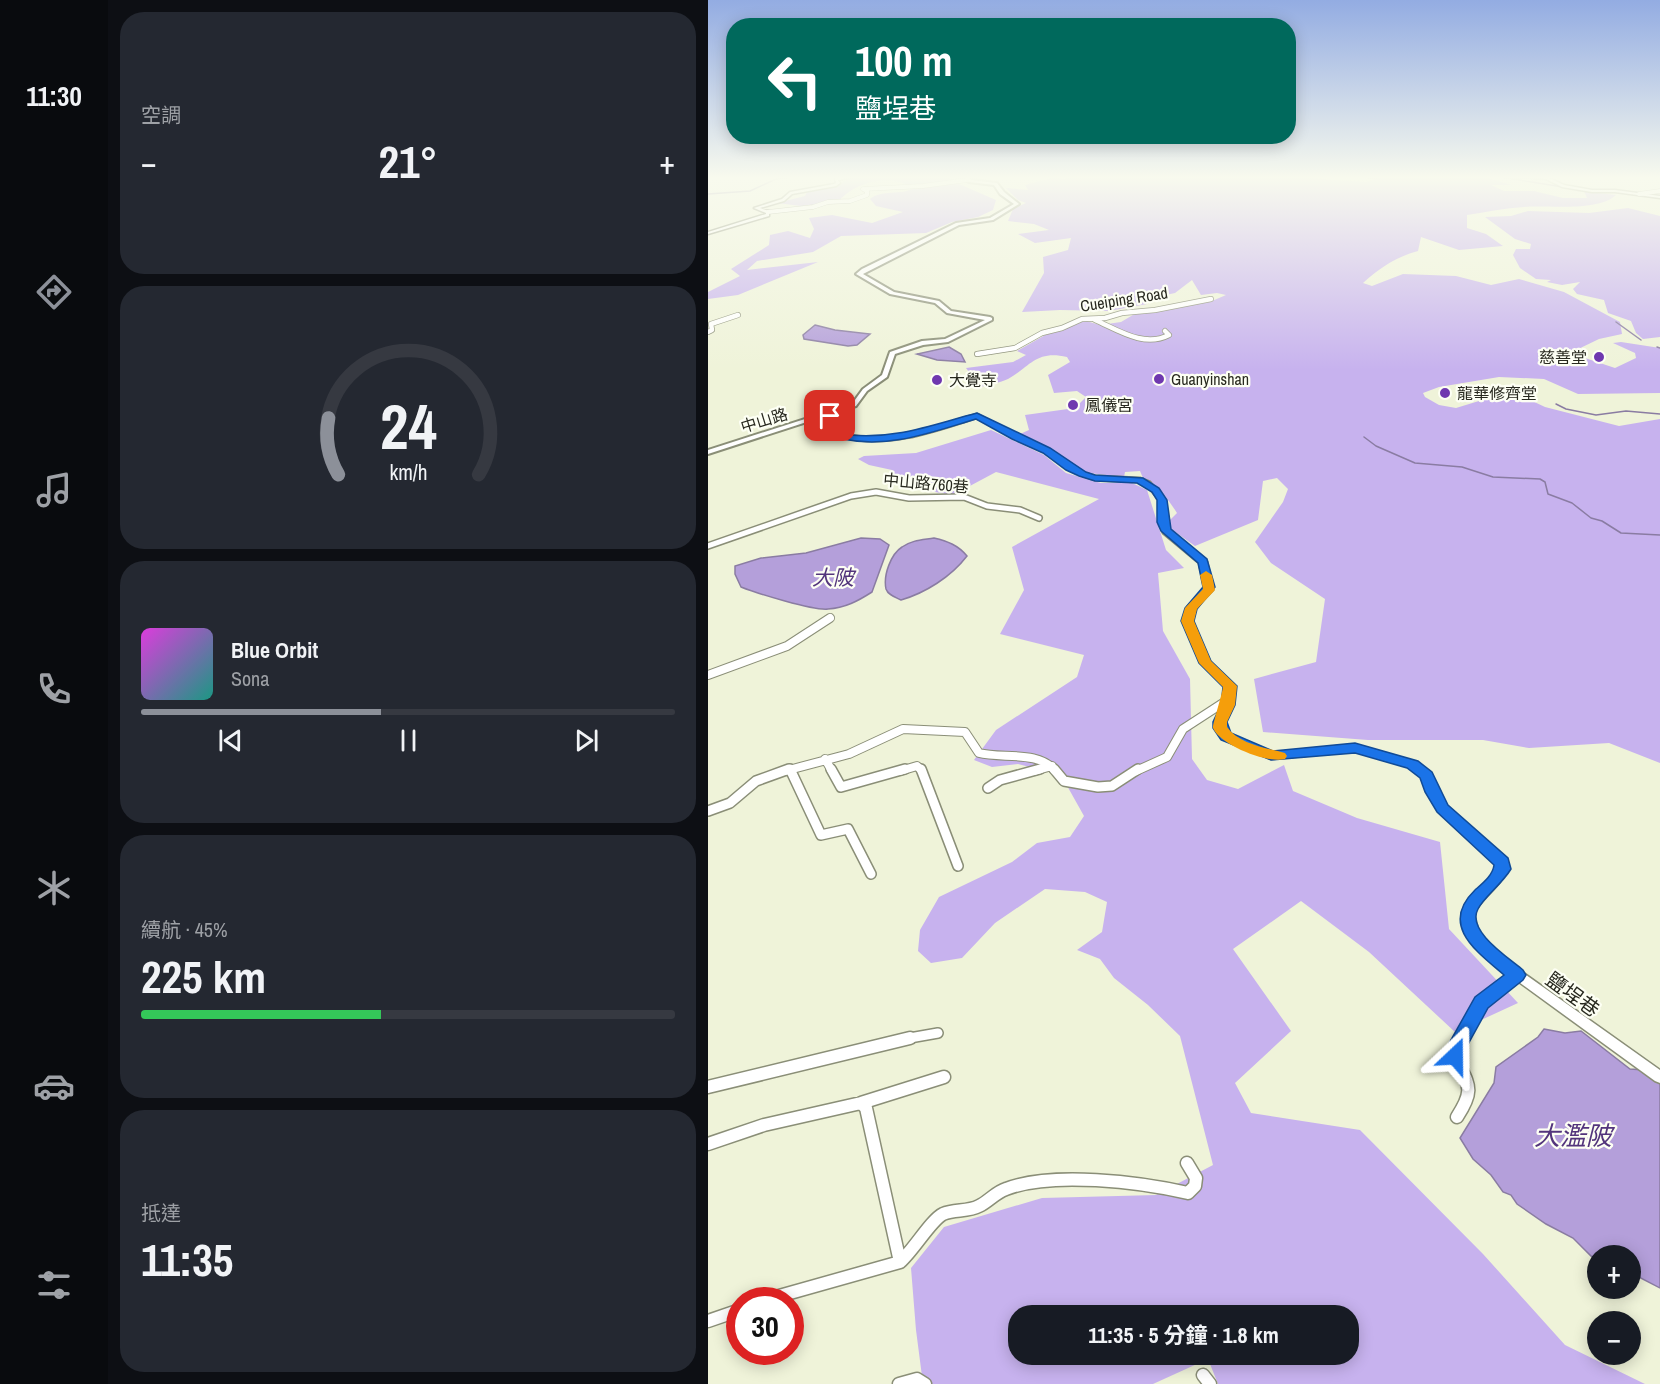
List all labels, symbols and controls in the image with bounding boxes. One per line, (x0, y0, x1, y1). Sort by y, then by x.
text: 100 m (855, 33, 953, 89)
icon: left (756, 42, 834, 120)
text: 11:30 (26, 78, 82, 114)
text: 鹽埕巷 (855, 90, 936, 126)
text: 空調 (141, 101, 181, 128)
text: 21° (378, 131, 438, 192)
text: − (141, 140, 157, 184)
text: + (659, 140, 675, 184)
icon: directions (33, 271, 75, 313)
street label: Cueiping Road (1079, 281, 1169, 317)
place label: 慈善堂 (1539, 346, 1587, 368)
marker: 慈善堂 (1592, 350, 1606, 364)
place label: Guanyinshan (1171, 368, 1249, 390)
place label: 大覺寺 (949, 369, 997, 391)
marker: Guanyinshan (1152, 372, 1166, 386)
marker: 大覺寺 (930, 373, 944, 387)
place label: 龍華修齊堂 (1457, 382, 1537, 404)
text: 24 (380, 384, 436, 468)
marker: 龍華修齊堂 (1438, 386, 1452, 400)
pin (804, 390, 855, 441)
place label: 鳳儀宮 (1085, 394, 1133, 416)
marker: 鳳儀宮 (1066, 398, 1080, 412)
icon: arrive (813, 399, 846, 432)
street label: 中山路 (738, 402, 790, 438)
text: km/h (389, 458, 427, 487)
street label: 中山路760巷 (882, 468, 970, 498)
icon: music (33, 469, 75, 511)
water label: 大陂 (812, 563, 857, 592)
text: Blue Orbit (231, 635, 318, 665)
text: Sona (231, 665, 269, 692)
icon: phone (33, 668, 75, 710)
icon: previous (214, 724, 247, 757)
icon: pause (392, 724, 425, 757)
icon: next (570, 724, 603, 757)
icon: climate (33, 867, 75, 909)
text: 續航 · 45% (141, 916, 228, 943)
text: 225 km (141, 946, 266, 1007)
street label: 鹽埕巷 (1541, 965, 1605, 1023)
position arrow (1423, 1024, 1487, 1088)
icon: car (33, 1065, 75, 1107)
water label: 大濫陂 (1534, 1118, 1616, 1153)
text: 抵達 (141, 1199, 181, 1226)
text: 11:35 (141, 1229, 233, 1290)
map controls (1587, 1245, 1641, 1365)
button: + (1587, 1245, 1641, 1299)
icon: filters (33, 1264, 75, 1306)
speed limit sign: 30 (726, 1287, 804, 1365)
button: − (1587, 1311, 1641, 1365)
text: 11:35 · 5 分鐘 · 1.8 km (1088, 1320, 1279, 1350)

